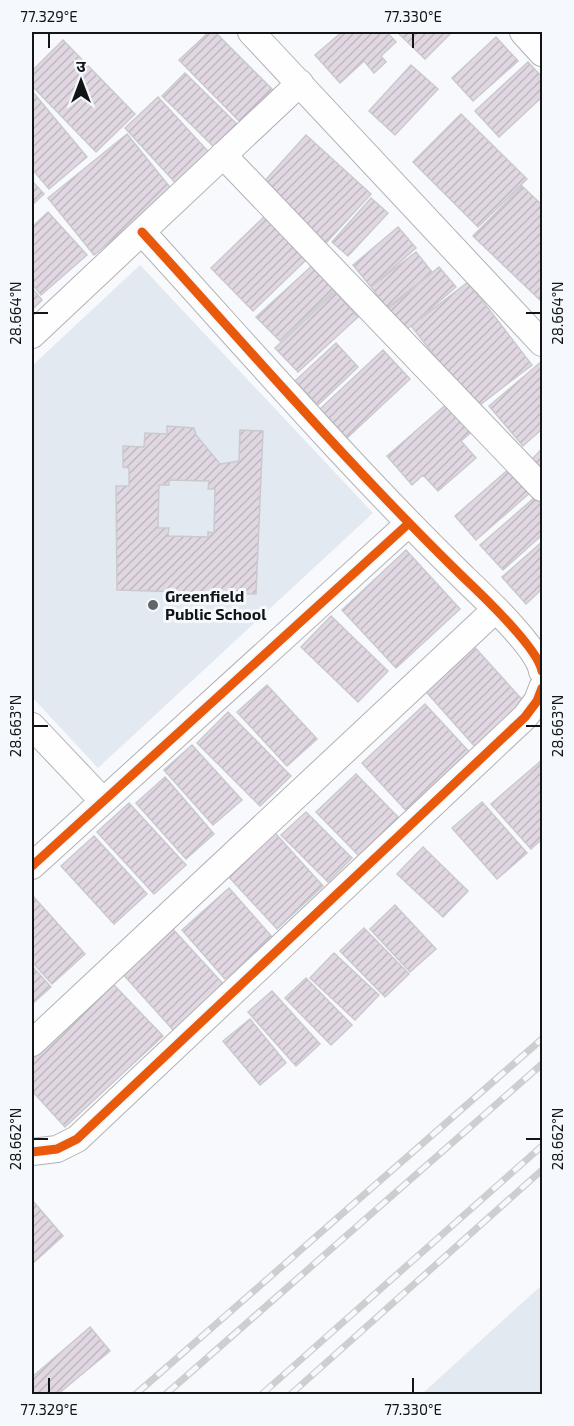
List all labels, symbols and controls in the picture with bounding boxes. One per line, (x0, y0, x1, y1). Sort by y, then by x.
text: 77.329°E (20, 7, 78, 25)
text: 77.330°E (384, 7, 442, 25)
north arrow (51, 51, 111, 111)
text: उ (76, 56, 86, 75)
text: 28.664°N (6, 281, 24, 345)
text: 28.664°N (548, 281, 566, 345)
place label: Greenfield Public School (165, 586, 267, 623)
marker: Greenfield Public School (146, 598, 160, 612)
text: 28.663°N (6, 695, 24, 757)
text: 28.663°N (548, 695, 566, 757)
text: 28.662°N (6, 1108, 24, 1170)
text: 28.662°N (548, 1108, 566, 1170)
text: 77.329°E (20, 1400, 78, 1418)
text: 77.330°E (384, 1400, 442, 1418)

